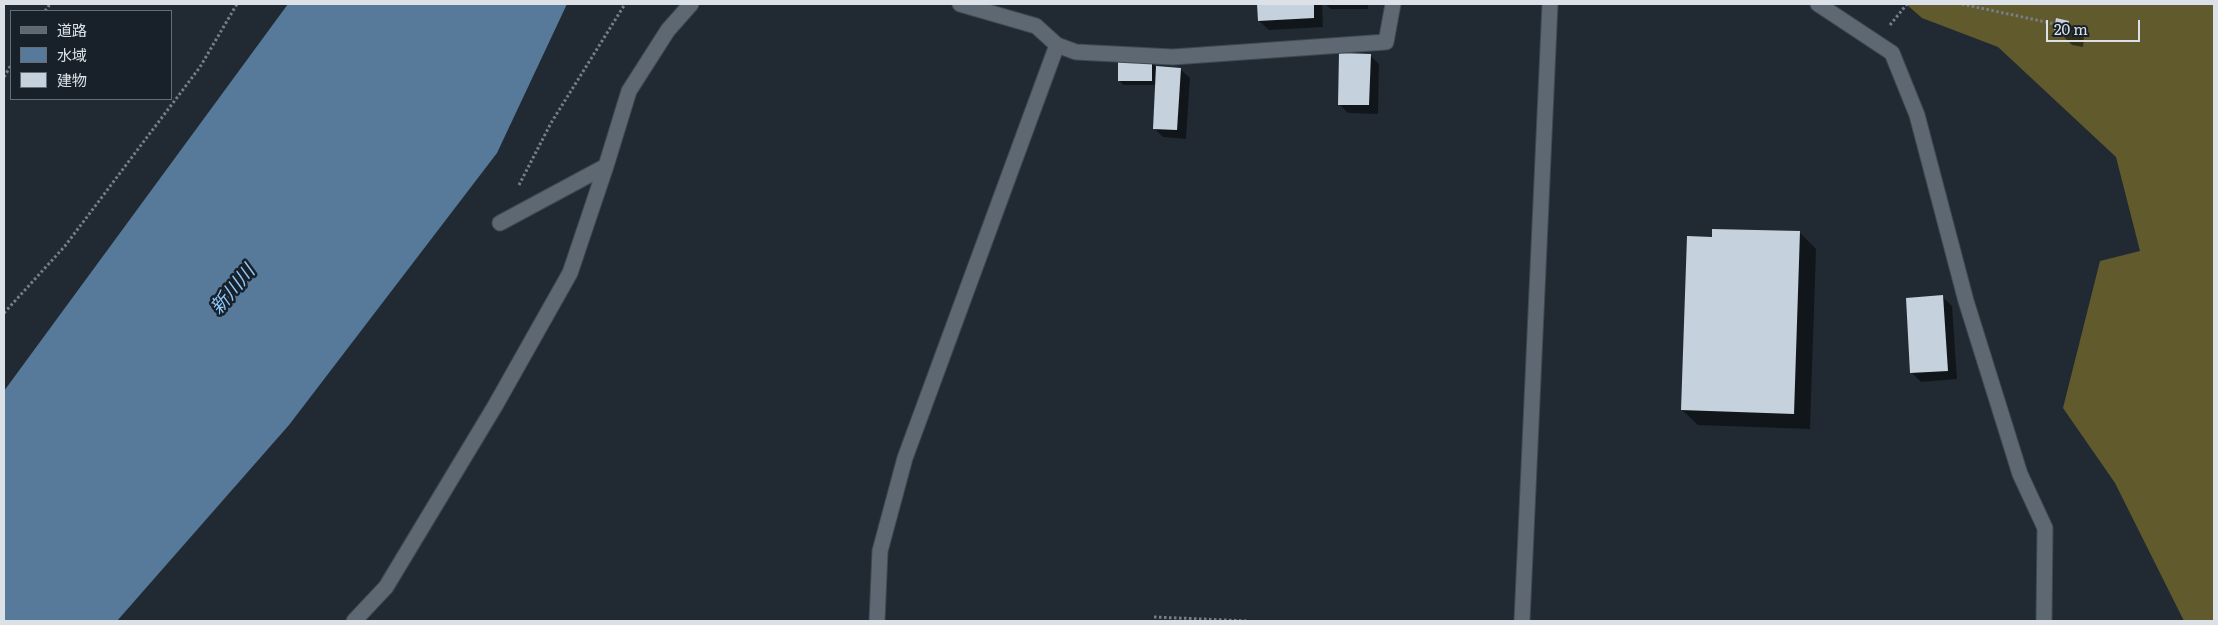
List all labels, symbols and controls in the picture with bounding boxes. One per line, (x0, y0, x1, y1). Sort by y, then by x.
legend (10, 10, 172, 100)
scale bar (2048, 10, 2142, 42)
text: 20 m (2054, 17, 2088, 40)
text: 道路 (57, 18, 87, 41)
text: 水域 (57, 43, 87, 66)
text: 建物 (57, 68, 87, 91)
water label: 新川川 (206, 261, 260, 319)

